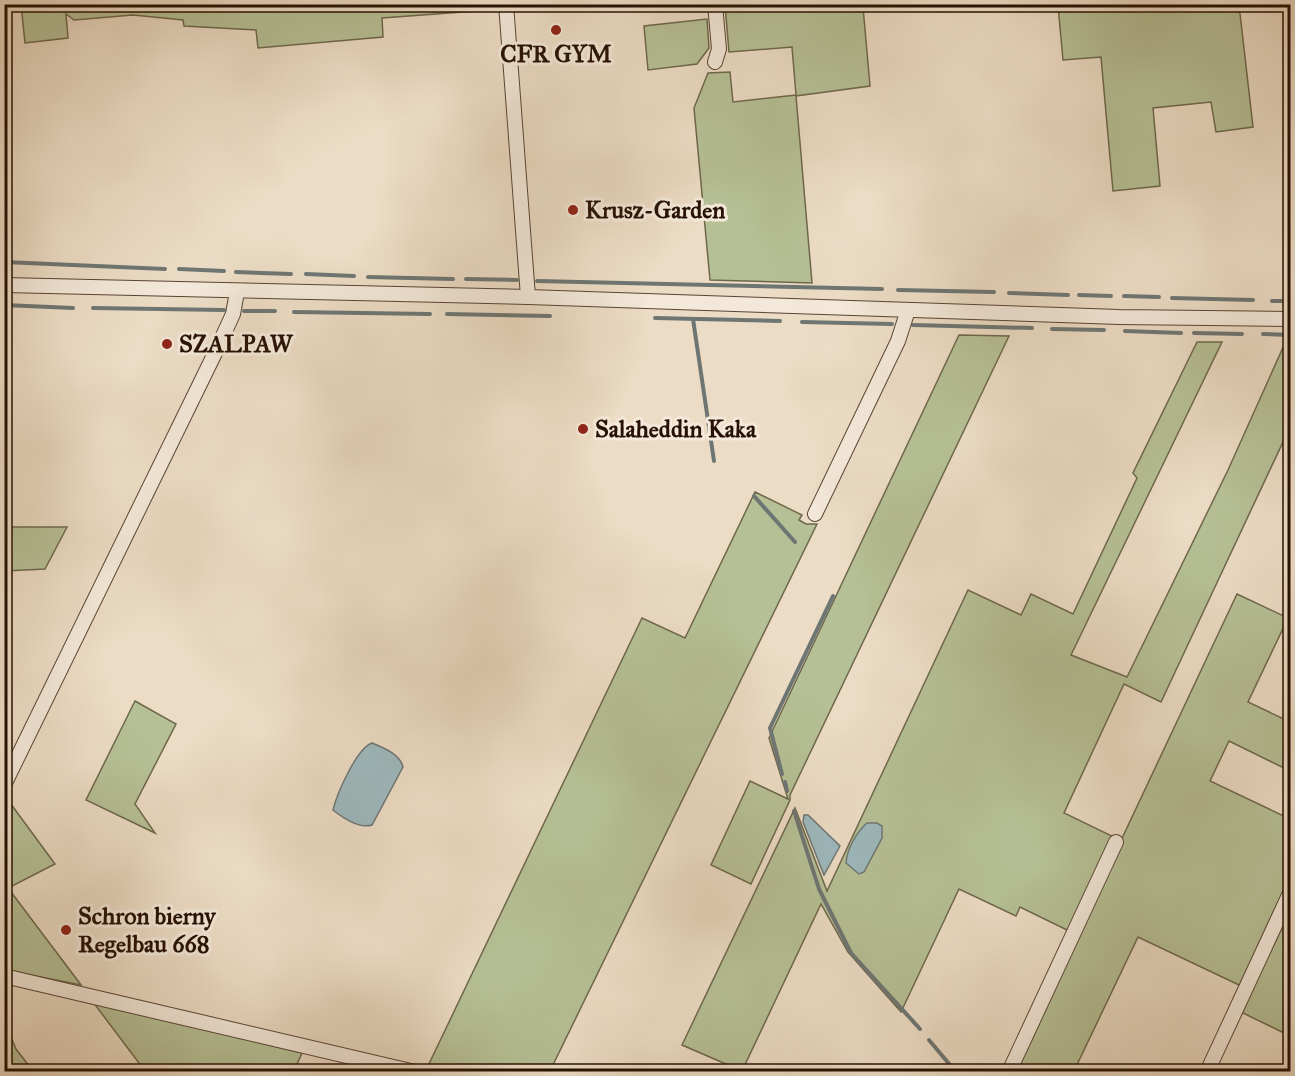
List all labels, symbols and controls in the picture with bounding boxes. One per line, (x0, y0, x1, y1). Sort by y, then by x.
marker: CFR GYM (549, 23, 563, 37)
place label: CFR GYM (500, 39, 612, 69)
place label: Krusz-Garden (585, 195, 725, 225)
marker: Krusz-Garden (566, 203, 580, 217)
place label: SZALPAW (179, 329, 294, 359)
marker: SZALPAW (160, 337, 174, 351)
place label: Salaheddin Kaka (595, 414, 757, 444)
marker: Salaheddin Kaka (576, 422, 590, 436)
place label: Schron bierny Regelbau 668 (78, 901, 217, 959)
marker: Schron bierny Regelbau 668 (59, 923, 73, 937)

